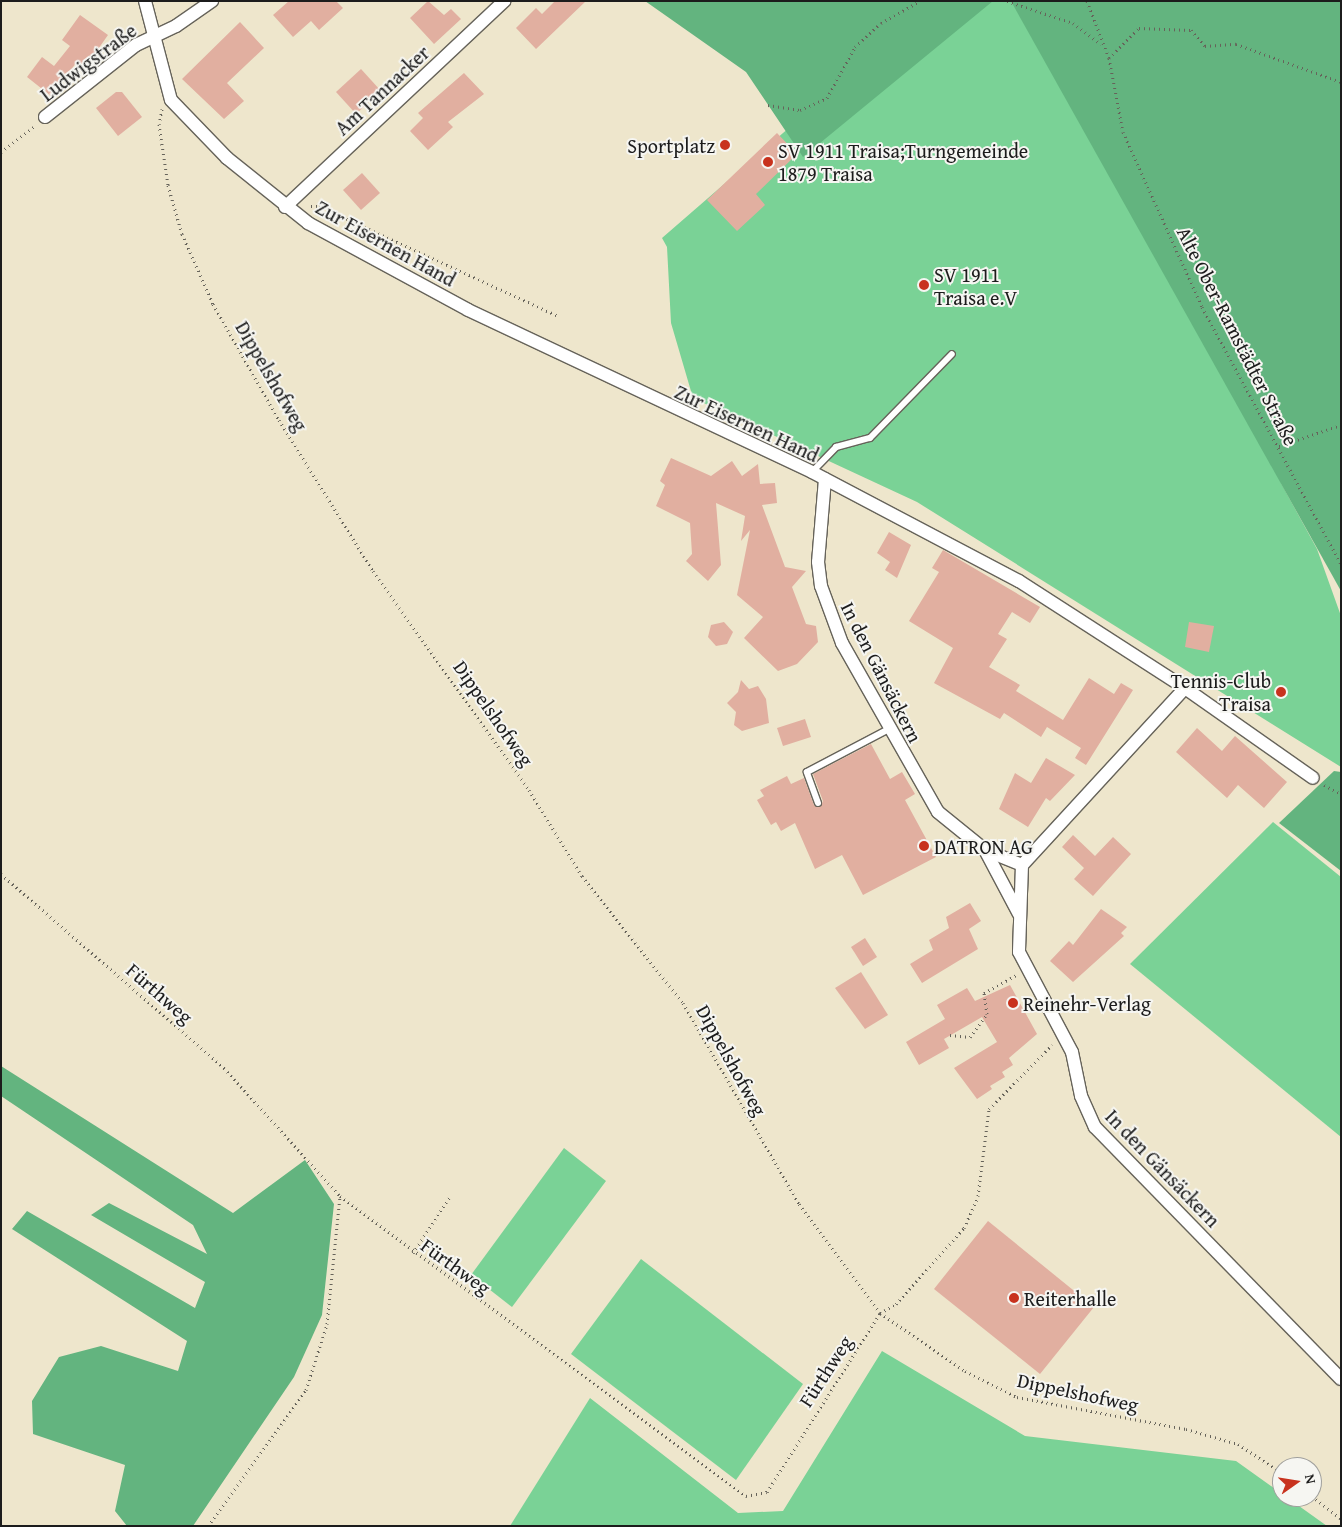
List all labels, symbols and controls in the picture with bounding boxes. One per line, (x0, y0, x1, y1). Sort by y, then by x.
street label: Ludwigstraße (35, 18, 141, 106)
street label: Am Tannacker (330, 40, 434, 140)
place label: Sportplatz (627, 133, 715, 157)
place label: SV 1911 Traisa;Turngemeinde 1879 Traisa (778, 138, 1028, 185)
marker: Sportplatz (719, 139, 731, 151)
marker: SV 1911 Traisa;Turngemeinde 1879 Traisa (762, 156, 774, 168)
street label: Zur Eisernen Hand (312, 195, 460, 291)
street label: Alte Ober-Ramstädter Straße (1172, 222, 1304, 450)
place label: SV 1911 Traisa e.V (934, 262, 1017, 309)
marker: SV 1911 Traisa e.V (918, 279, 930, 291)
street label: Dippelshofweg (231, 317, 313, 435)
street label: Zur Eisernen Hand (671, 379, 823, 467)
street label: In den Gänsäckern (836, 598, 928, 746)
street label: Dippelshofweg (449, 656, 539, 770)
place label: Tennis-Club Traisa (1171, 668, 1271, 715)
marker: Tennis-Club Traisa (1275, 686, 1287, 698)
place label: DATRON AG (934, 834, 1033, 858)
marker: DATRON AG (918, 840, 930, 852)
street label: Fürthweg (122, 958, 198, 1028)
place label: Reinehr-Verlag (1023, 991, 1151, 1015)
marker: Reinehr-Verlag (1007, 997, 1019, 1009)
street label: Dippelshofweg (692, 1000, 772, 1120)
street label: In den Gänsäckern (1101, 1104, 1225, 1232)
street label: Fürthweg (416, 1233, 496, 1299)
place label: Reiterhalle (1024, 1286, 1116, 1310)
marker: Reiterhalle (1008, 1292, 1020, 1304)
street label: Fürthweg (793, 1331, 857, 1411)
street label: Dippelshofweg (1015, 1367, 1141, 1417)
north arrow (1272, 1457, 1322, 1507)
text: N (1300, 1472, 1321, 1486)

